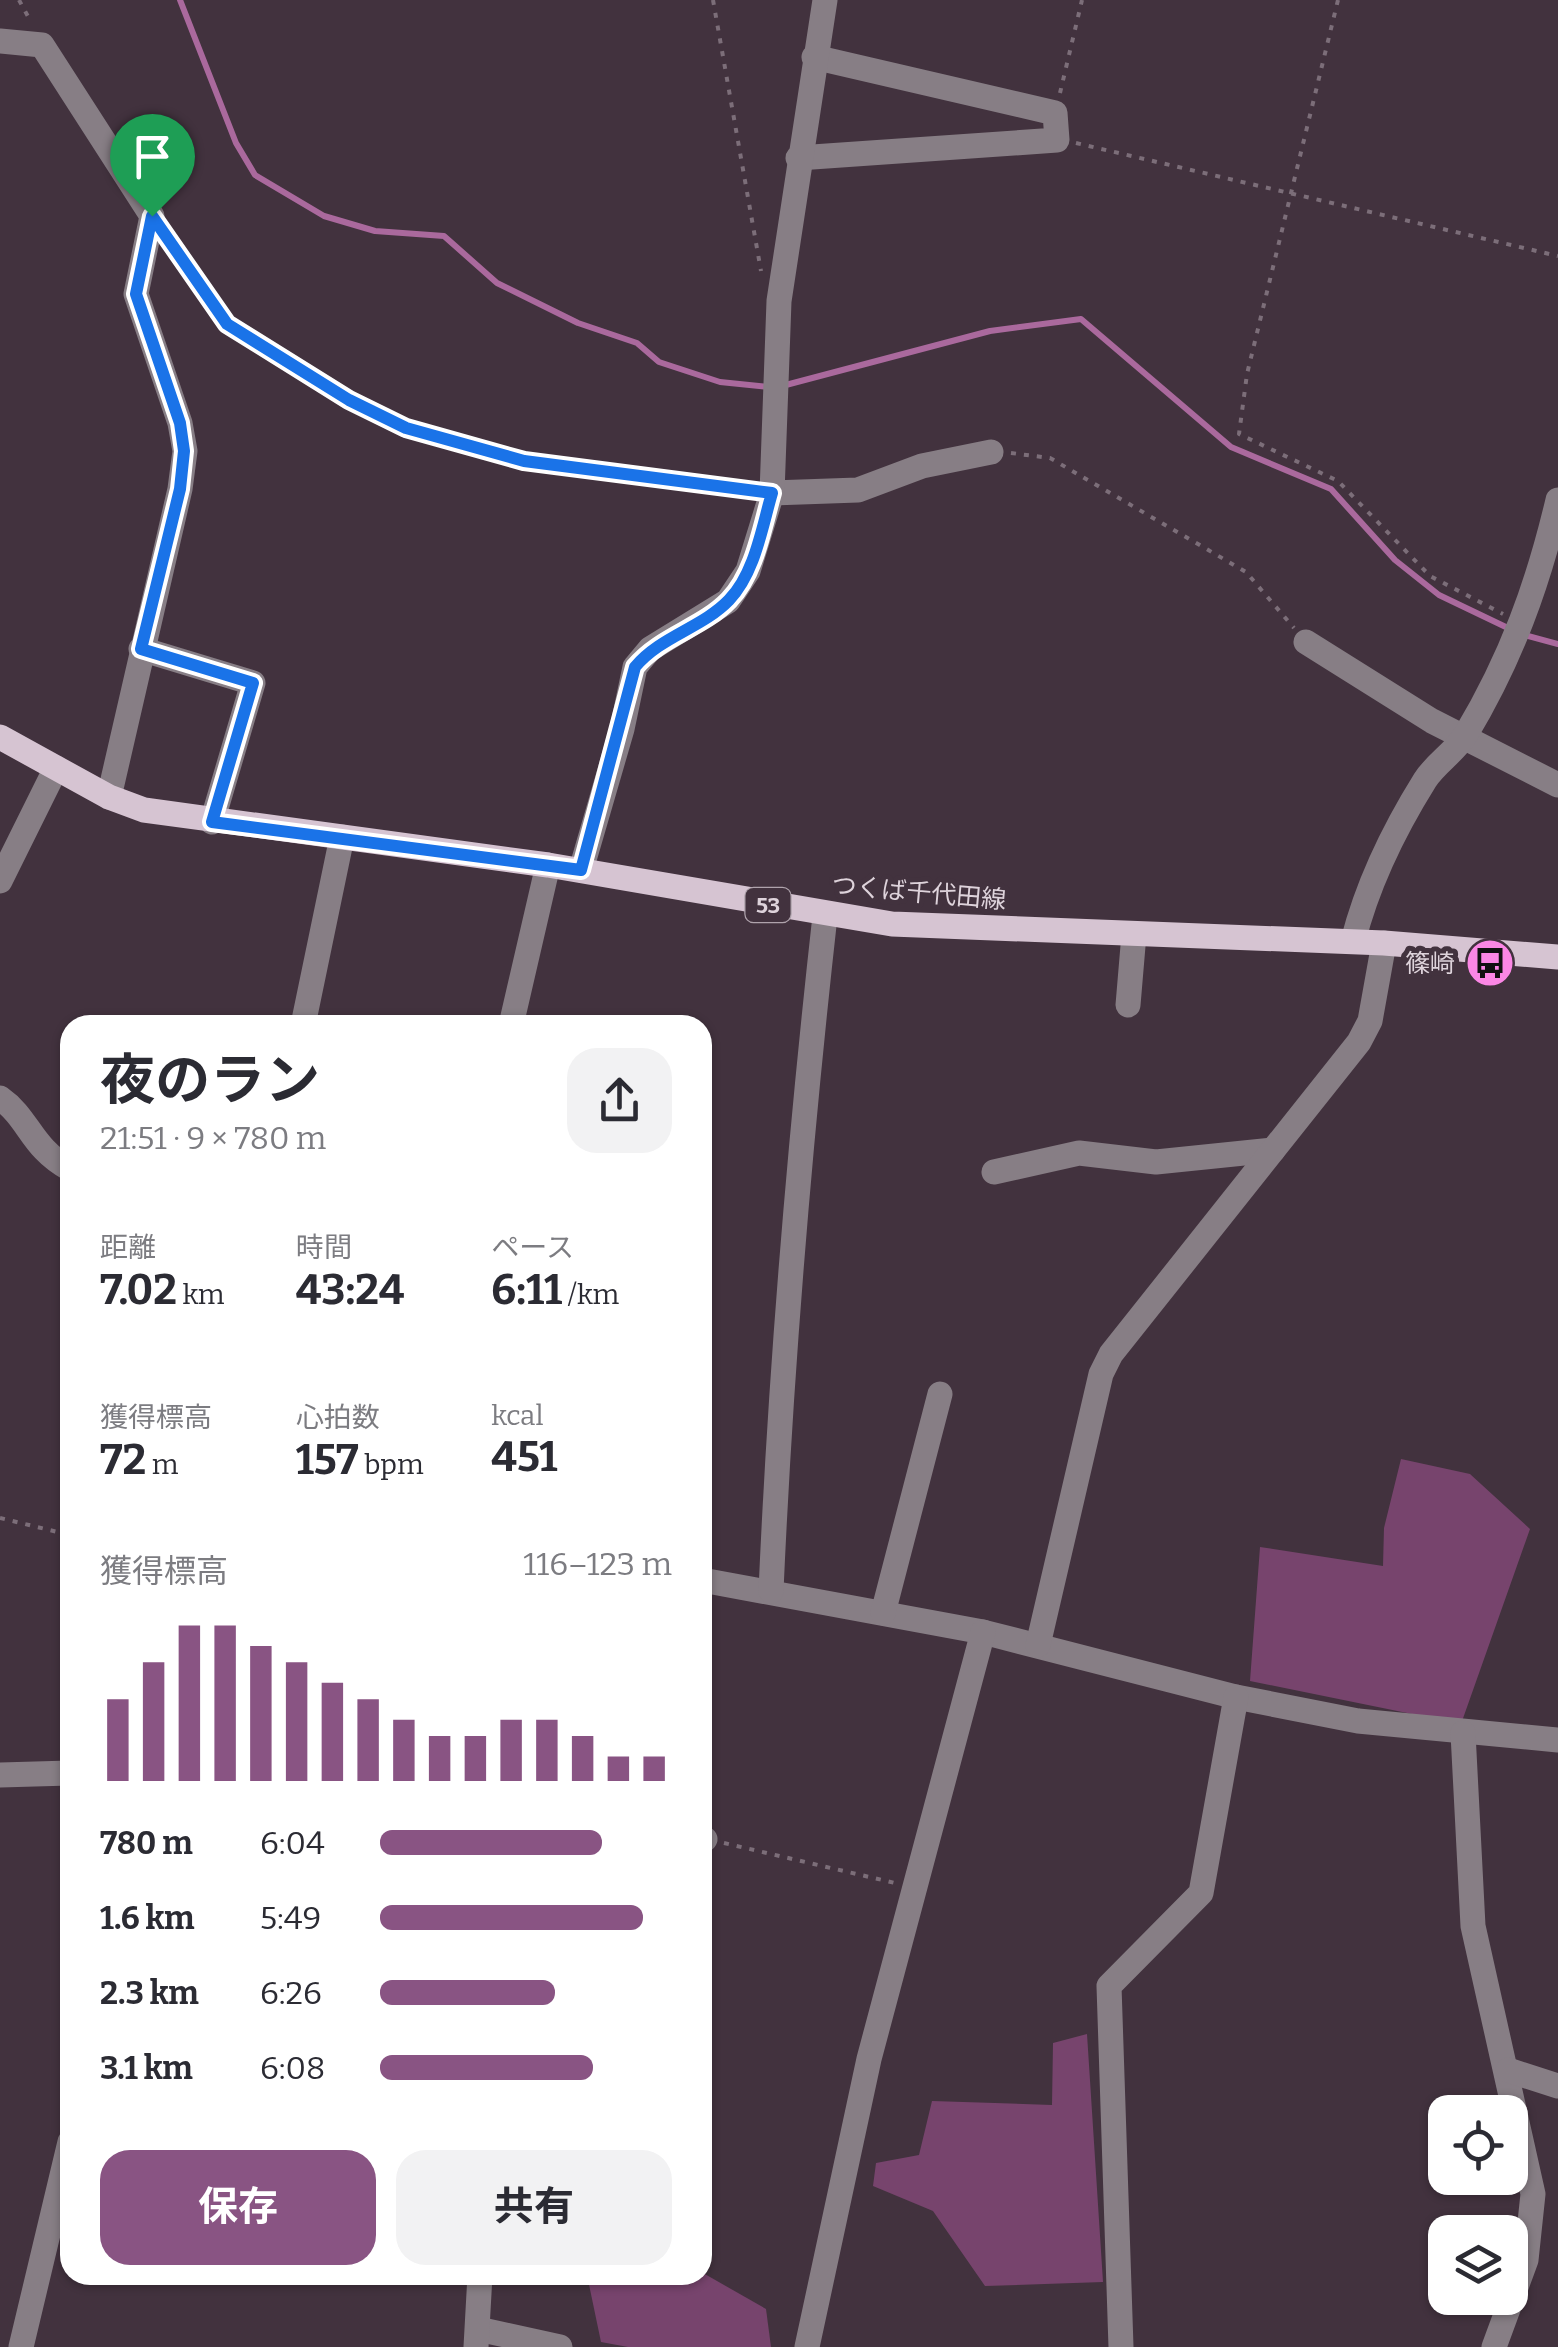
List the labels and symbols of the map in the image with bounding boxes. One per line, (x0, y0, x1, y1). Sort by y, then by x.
pin (110, 114, 195, 217)
street label: つくば千代田線 (830, 870, 1007, 916)
road number: 53 (746, 888, 790, 922)
bus stop icon: 篠崎 (1464, 937, 1516, 989)
place label: 篠崎 (1405, 949, 1455, 979)

